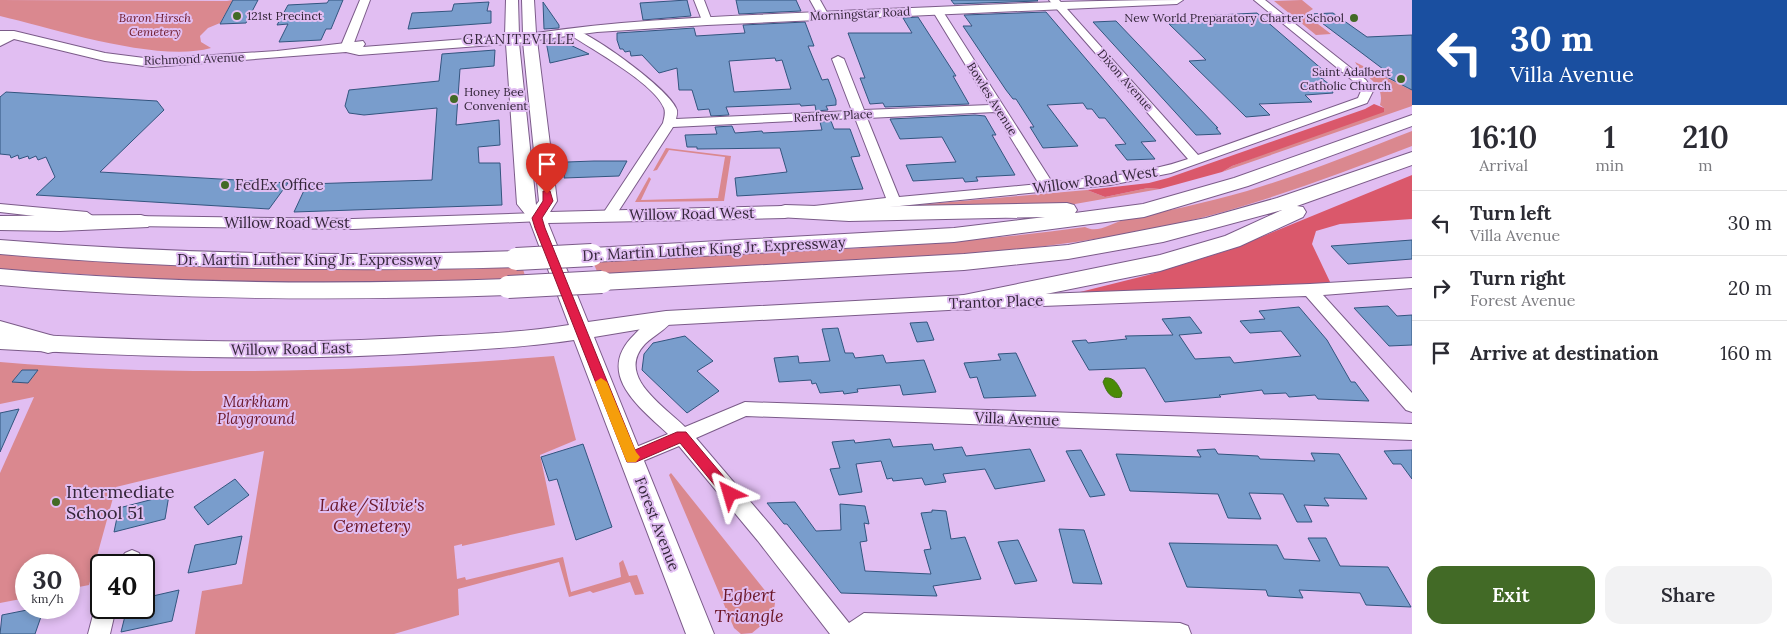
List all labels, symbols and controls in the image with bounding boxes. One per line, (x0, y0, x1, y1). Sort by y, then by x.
street label: Morningstar Road (809, 3, 910, 24)
place label: 121st Precinct (247, 8, 323, 23)
park label: Baron Hirsch Cemetery (119, 10, 191, 39)
marker: 121st Precinct (231, 10, 243, 22)
place label: New World Preparatory Charter School (1124, 10, 1344, 25)
marker: New World Preparatory Charter School (1348, 12, 1360, 24)
text: 30 m (1510, 16, 1593, 61)
icon: left (1427, 20, 1492, 85)
district label: GRANITEVILLE (463, 30, 575, 48)
street label: Dixon Avenue (1095, 46, 1157, 114)
street label: Richmond Avenue (143, 49, 245, 68)
street label: Bowles Avenue (964, 59, 1021, 138)
text: Villa Avenue (1510, 60, 1634, 88)
place label: Saint Adalbert Catholic Church (1300, 64, 1391, 93)
marker: Saint Adalbert Catholic Church (1395, 73, 1407, 85)
place label: Honey Bee Convenient (464, 84, 528, 113)
marker: Honey Bee Convenient (448, 93, 460, 105)
street label: Renfrew Place (793, 106, 873, 125)
text: 16:10 (1470, 118, 1537, 156)
text: 1 (1604, 118, 1616, 156)
text: 210 (1682, 118, 1729, 156)
pin (526, 143, 568, 194)
icon: arrive (533, 150, 561, 178)
text: Arrival (1479, 155, 1528, 175)
text: min (1595, 155, 1624, 175)
text: m (1698, 155, 1713, 175)
street label: Willow Road West (1031, 161, 1159, 198)
place label: FedEx Office (235, 175, 324, 194)
marker: FedEx Office (219, 179, 231, 191)
text: Turn left (1470, 201, 1551, 225)
street label: Willow Road West (629, 203, 755, 224)
icon: left (1427, 209, 1455, 237)
text: 30 m (1728, 211, 1772, 235)
street label: Willow Road West (224, 213, 350, 232)
text: Villa Avenue (1470, 225, 1560, 245)
street label: Dr. Martin Luther King Jr. Expressway (582, 232, 846, 265)
street label: Dr. Martin Luther King Jr. Expressway (177, 250, 441, 269)
text: Turn right (1470, 266, 1566, 290)
icon: right (1427, 274, 1455, 302)
text: 20 m (1728, 276, 1772, 300)
street label: Trantor Place (949, 290, 1043, 313)
text: Forest Avenue (1470, 290, 1576, 310)
street label: Willow Road East (231, 338, 351, 359)
icon: arrive (1427, 339, 1455, 367)
text: Arrive at destination (1470, 341, 1659, 365)
text: 160 m (1720, 341, 1772, 365)
park label: Markham Playground (217, 392, 296, 428)
street label: Villa Avenue (973, 407, 1060, 429)
position arrow (703, 467, 755, 519)
street label: Forest Avenue (631, 474, 684, 573)
place label: Intermediate School 51 (66, 480, 175, 524)
park label: Lake/Silvie's Cemetery (319, 493, 425, 537)
marker: Intermediate School 51 (50, 496, 62, 508)
speed limit sign: 40 (90, 554, 155, 619)
text: 30 (33, 564, 62, 596)
button: Exit (1427, 566, 1595, 624)
button: Share (1605, 566, 1772, 624)
park label: Egbert Triangle (714, 583, 784, 627)
text: km/h (31, 591, 64, 606)

